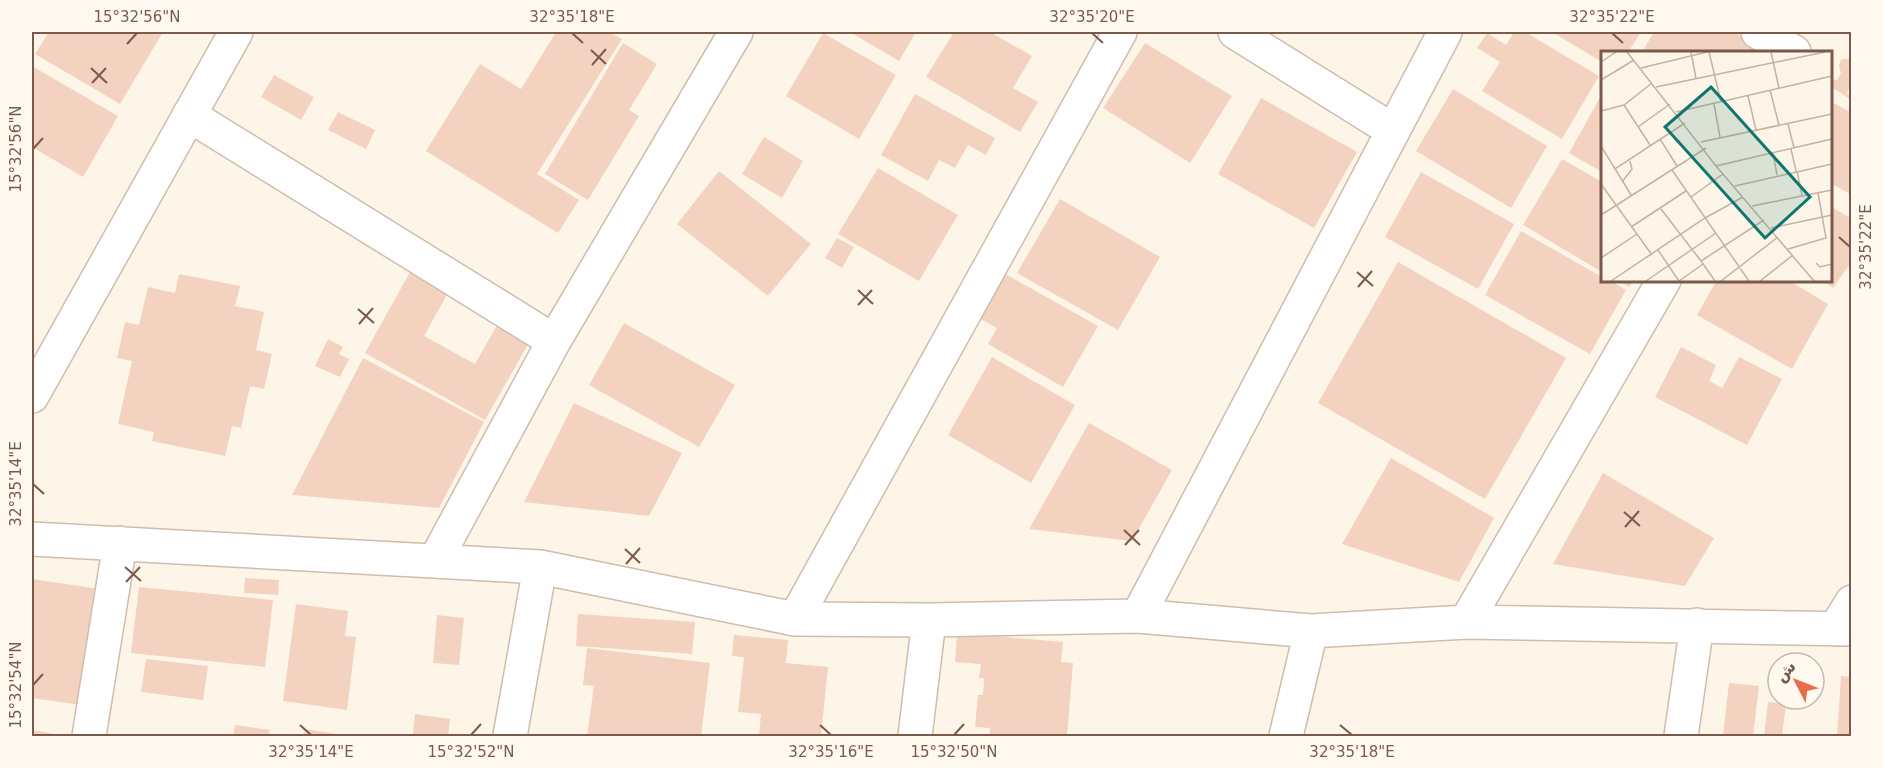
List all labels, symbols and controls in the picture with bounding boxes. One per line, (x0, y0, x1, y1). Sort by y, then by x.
text: 15°32'56"N (93, 8, 181, 26)
text: 32°35'18"E (529, 8, 615, 26)
text: 32°35'20"E (1049, 8, 1135, 26)
text: 32°35'22"E (1569, 8, 1655, 26)
inset map (1601, 51, 1832, 282)
text: 15°32'56"N (7, 105, 25, 193)
text: 32°35'22"E (1857, 204, 1875, 290)
text: 32°35'14"E (7, 441, 25, 527)
text: 15°32'54"N (7, 641, 25, 729)
north arrow (1766, 651, 1826, 711)
text: ش (1771, 657, 1800, 686)
text: 32°35'14"E (268, 743, 354, 761)
text: 15°32'52"N (427, 743, 515, 761)
text: 32°35'16"E (788, 743, 874, 761)
text: 15°32'50"N (910, 743, 998, 761)
text: 32°35'18"E (1309, 743, 1395, 761)

